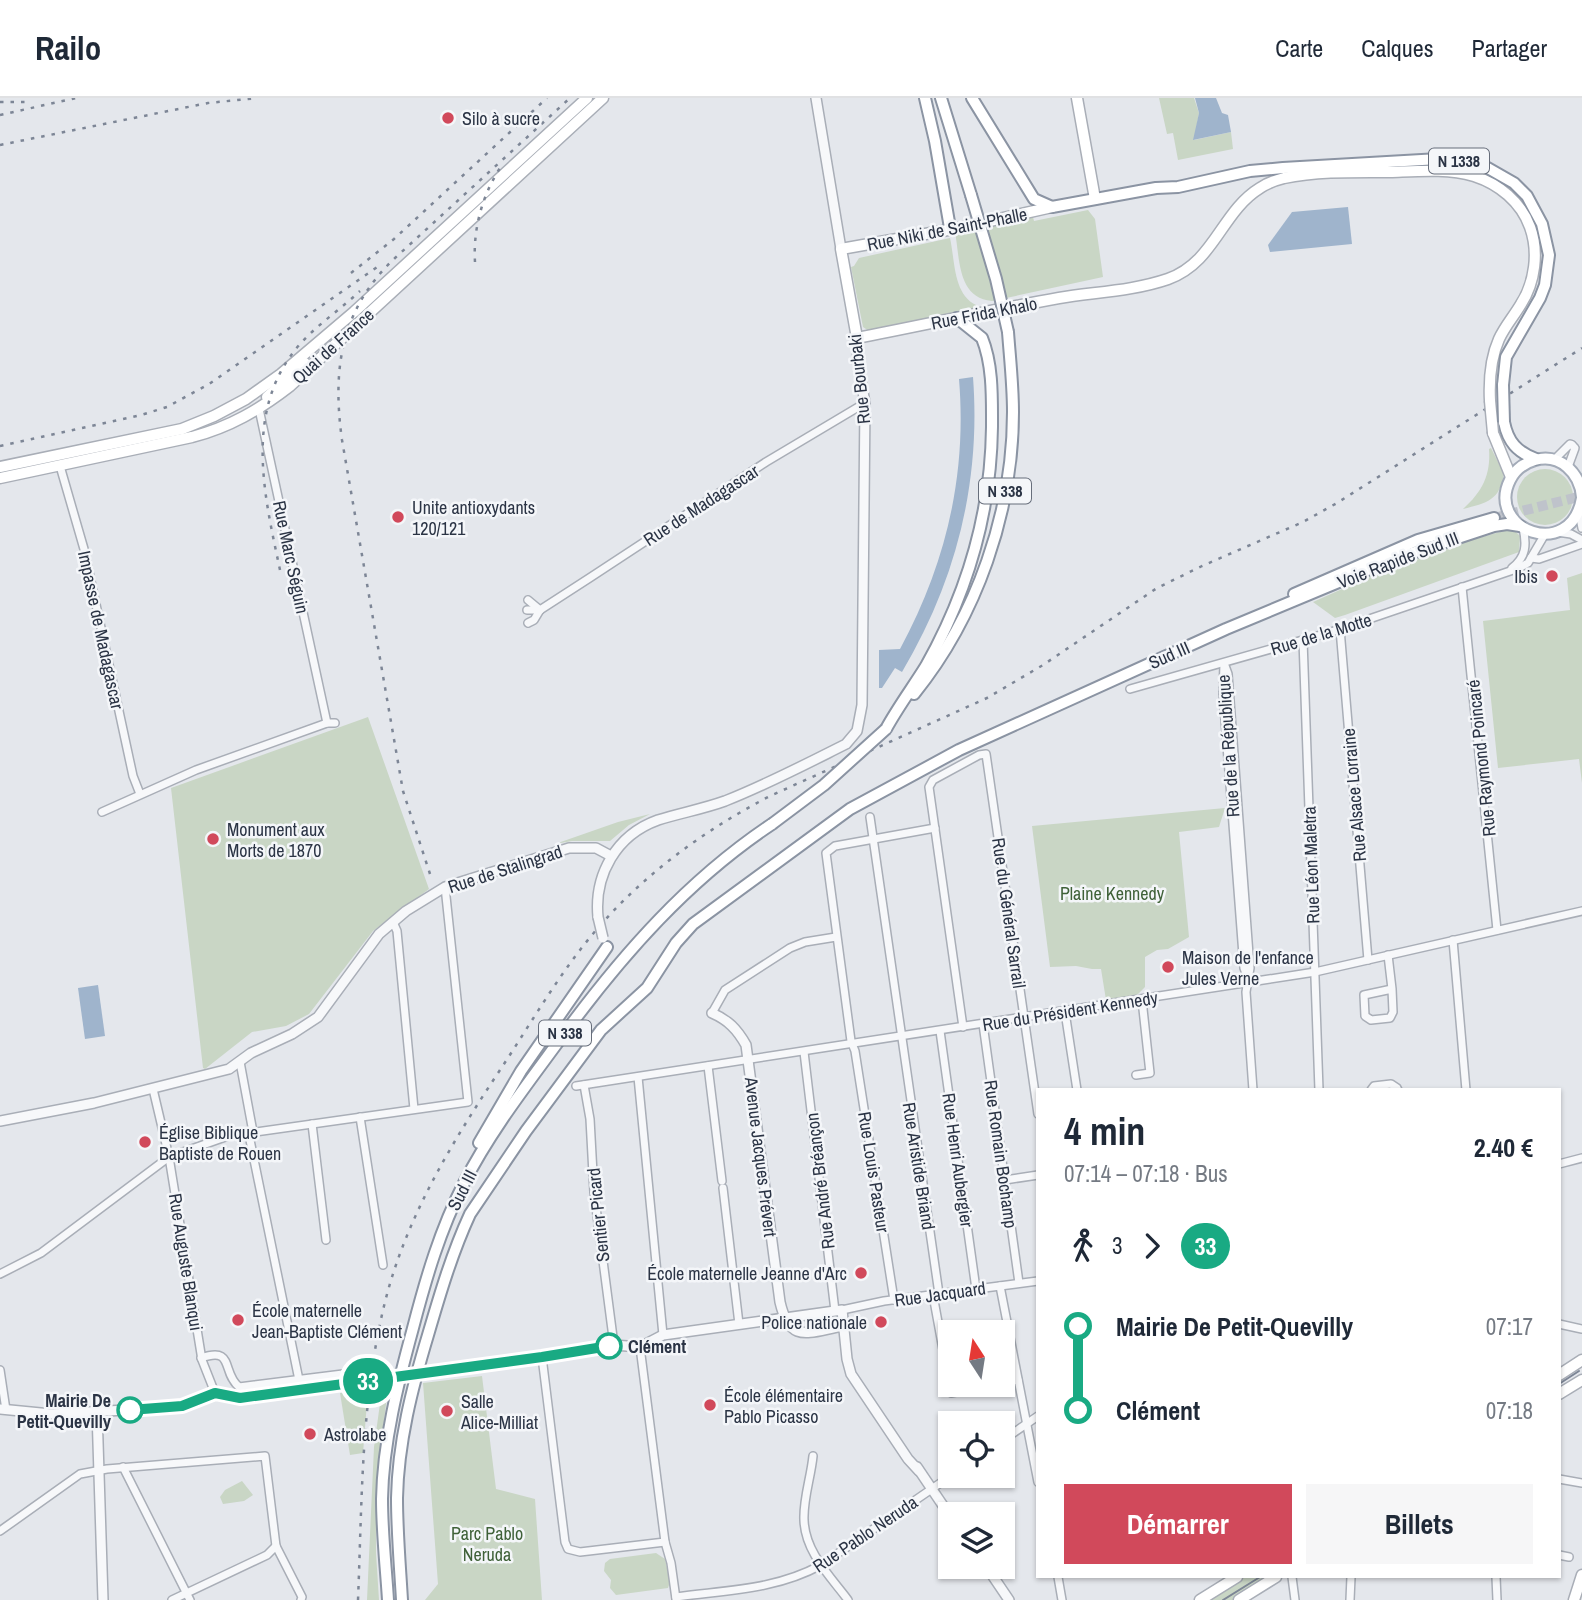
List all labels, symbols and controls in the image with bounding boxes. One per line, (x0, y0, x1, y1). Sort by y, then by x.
text: Railo (35, 26, 101, 70)
text: Carte (1275, 32, 1323, 64)
text: Calques (1361, 32, 1434, 64)
text: Partager (1472, 32, 1547, 64)
place label: Silo à sucre (462, 106, 540, 131)
marker: Silo à sucre (440, 110, 456, 126)
road number: N 1338 (1429, 148, 1489, 174)
street label: Rue Niki de Saint-Phalle (865, 201, 1029, 257)
street label: Rue Frida Khalo (929, 290, 1039, 336)
street label: Quai de France (287, 302, 379, 390)
street label: Rue Bourbaki (842, 333, 876, 425)
street label: Rue de Madagascar (638, 458, 764, 552)
road number: N 338 (979, 478, 1031, 504)
place label: Unite antioxydants 120/121 (412, 495, 535, 541)
street label: Rue Marc Séguin (267, 498, 315, 616)
marker: Unite antioxydants 120/121 (390, 509, 406, 525)
street label: Voie Rapide Sud III (1334, 525, 1462, 595)
street label: Impasse de Madagascar (72, 548, 130, 712)
place label: Ibis (1514, 564, 1538, 589)
marker: Ibis (1544, 568, 1560, 584)
street label: Rue de la Motte (1268, 607, 1374, 661)
street label: Sud III (1144, 635, 1194, 675)
street label: Rue de la République (1211, 674, 1245, 818)
street label: Rue Raymond Poincaré (1460, 678, 1502, 838)
street label: Rue Alsace Lorraine (1336, 727, 1372, 863)
street label: Rue Léon Maletra (1296, 806, 1326, 924)
place label: Monument aux Morts de 1870 (227, 817, 325, 863)
marker: Monument aux Morts de 1870 (205, 831, 221, 847)
street label: Rue du Général Sarrail (986, 836, 1032, 990)
street label: Rue de Stalingrad (445, 839, 565, 899)
park label: Plaine Kennedy (1060, 881, 1165, 906)
place label: Maison de l'enfance Jules Verne (1182, 945, 1314, 991)
marker: Maison de l'enfance Jules Verne (1160, 959, 1176, 975)
street label: Rue du Président Kennedy (981, 985, 1160, 1037)
road number: N 338 (539, 1021, 591, 1046)
street label: Avenue Jacques Prévert (739, 1075, 783, 1238)
street label: Rue Romain Bochamp (978, 1078, 1024, 1230)
street label: Rue Henri Aubergier (936, 1091, 980, 1229)
street label: Rue Aristide Briand (897, 1100, 941, 1232)
text: 4 min (1064, 1106, 1145, 1157)
street label: Rue Louis Pasteur (852, 1110, 896, 1234)
street label: Rue André Bréançon (799, 1111, 841, 1251)
place label: Église Biblique Baptiste de Rouen (159, 1120, 281, 1166)
text: 2.40 € (1474, 1130, 1533, 1165)
marker: Église Biblique Baptiste de Rouen (137, 1134, 153, 1150)
text: 07:14 – 07:18 · Bus (1064, 1158, 1228, 1189)
street label: Sud III (441, 1165, 483, 1215)
street label: Sentier Picard (581, 1167, 615, 1263)
street label: Rue Auguste Blanqui (163, 1192, 209, 1332)
icon: walk (1064, 1227, 1102, 1265)
icon: forward (1133, 1227, 1171, 1265)
text: 3 (1112, 1230, 1123, 1261)
text: 33 (1195, 1230, 1216, 1262)
place label: École maternelle Jeanne d'Arc (647, 1261, 847, 1286)
marker: École maternelle Jeanne d'Arc (853, 1265, 869, 1281)
street label: Rue Jacquard (893, 1275, 987, 1313)
place label: École maternelle Jean-Baptiste Clément (252, 1298, 402, 1344)
text: Mairie De Petit-Quevilly (1116, 1309, 1353, 1344)
place label: Police nationale (761, 1310, 867, 1335)
text: 07:17 (1486, 1311, 1533, 1342)
marker: École maternelle Jean-Baptiste Clément (230, 1312, 246, 1328)
marker: Police nationale (873, 1314, 889, 1330)
north arrow (938, 1320, 1015, 1396)
map controls (938, 1320, 1015, 1579)
marker: Clément (596, 1333, 622, 1359)
place label: Clément (628, 1334, 686, 1359)
line badge: 33 (336, 1358, 400, 1404)
text: 33 (357, 1365, 379, 1397)
place label: École élémentaire Pablo Picasso (724, 1383, 843, 1429)
place label: Mairie De Petit-Quevilly (17, 1388, 112, 1434)
place label: Salle Alice-Milliat (460, 1389, 538, 1435)
text: Clément (1116, 1393, 1200, 1428)
text: 07:18 (1486, 1395, 1533, 1426)
marker: Mairie De Petit-Quevilly (117, 1397, 143, 1423)
marker: École élémentaire Pablo Picasso (702, 1397, 718, 1413)
marker: Salle Alice-Milliat (439, 1403, 455, 1419)
button: locate (938, 1411, 1015, 1488)
place label: Astrolabe (323, 1422, 386, 1447)
marker: Astrolabe (302, 1426, 318, 1442)
button: Démarrer (1064, 1484, 1292, 1564)
button: Billets (1306, 1484, 1533, 1564)
street label: Rue Pablo Neruda (808, 1490, 922, 1578)
button: layers (938, 1502, 1015, 1579)
park label: Parc Pablo Neruda (451, 1521, 523, 1567)

